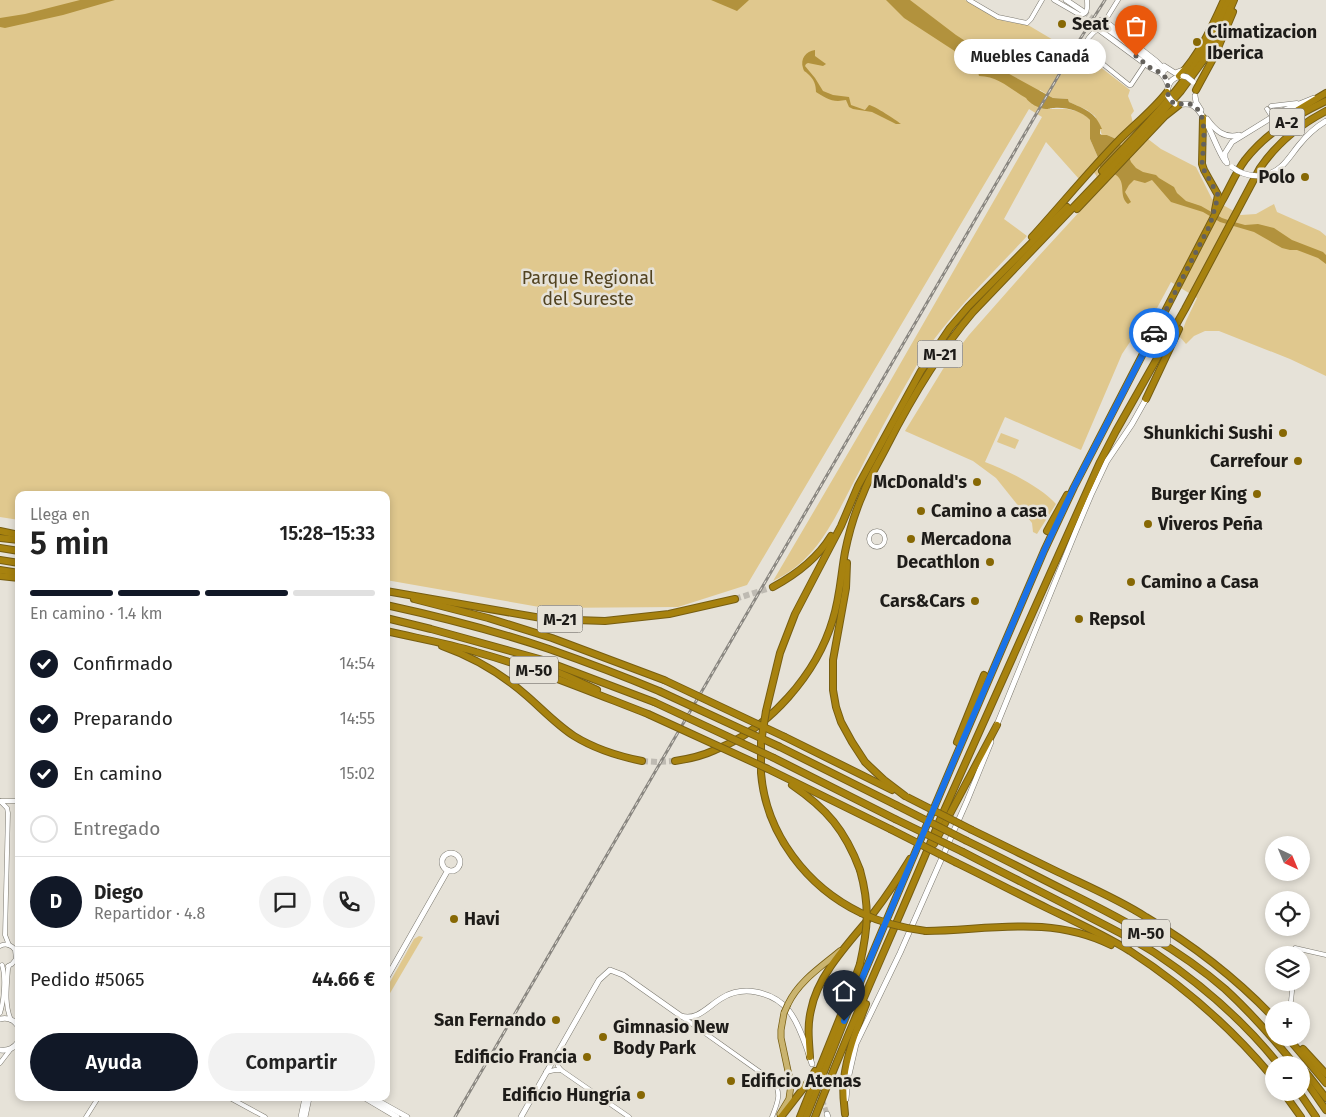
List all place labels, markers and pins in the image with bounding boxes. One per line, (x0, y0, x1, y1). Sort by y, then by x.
pin (1115, 5, 1157, 56)
place label: Seat (1072, 13, 1110, 35)
marker: Seat (1056, 18, 1068, 30)
place label: Climatizacion Iberica (1207, 21, 1317, 64)
marker: Climatizacion Iberica (1191, 36, 1203, 48)
callout: Muebles Canadá (954, 38, 1106, 74)
place label: Polo (1258, 166, 1295, 188)
marker: Polo (1299, 171, 1311, 183)
place label: Shunkichi Sushi (1144, 422, 1273, 444)
marker: Shunkichi Sushi (1277, 427, 1289, 439)
place label: Carrefour (1210, 450, 1289, 472)
marker: Carrefour (1292, 455, 1304, 467)
place label: McDonald's (873, 471, 967, 493)
marker: McDonald's (971, 476, 983, 488)
place label: Burger King (1151, 483, 1247, 505)
marker: Burger King (1251, 488, 1263, 500)
place label: Camino a casa (931, 500, 1047, 522)
marker: Camino a casa (915, 505, 927, 517)
place label: Viveros Peña (1157, 513, 1263, 535)
marker: Viveros Peña (1142, 518, 1154, 530)
place label: Mercadona (921, 528, 1012, 550)
marker: Mercadona (905, 533, 917, 545)
place label: Decathlon (897, 551, 980, 573)
marker: Decathlon (984, 556, 996, 568)
place label: Camino a Casa (1141, 571, 1259, 593)
marker: Camino a Casa (1125, 576, 1137, 588)
place label: Cars&Cars (880, 590, 965, 612)
marker: Cars&Cars (969, 595, 981, 607)
place label: Repsol (1089, 608, 1146, 630)
marker: Repsol (1073, 613, 1085, 625)
place label: Havi (464, 908, 500, 930)
marker: Havi (448, 913, 460, 925)
pin (823, 970, 865, 1021)
place label: San Fernando (434, 1009, 546, 1031)
marker: San Fernando (550, 1014, 562, 1026)
place label: Gimnasio New Body Park (613, 1016, 729, 1059)
marker: Gimnasio New Body Park (597, 1031, 609, 1043)
place label: Edificio Francia (454, 1046, 577, 1068)
marker: Edificio Francia (581, 1051, 593, 1063)
place label: Edificio Atenas (741, 1070, 861, 1092)
marker: Edificio Atenas (725, 1075, 737, 1087)
place label: Edificio Hungría (502, 1084, 631, 1106)
marker: Edificio Hungría (635, 1089, 647, 1101)

